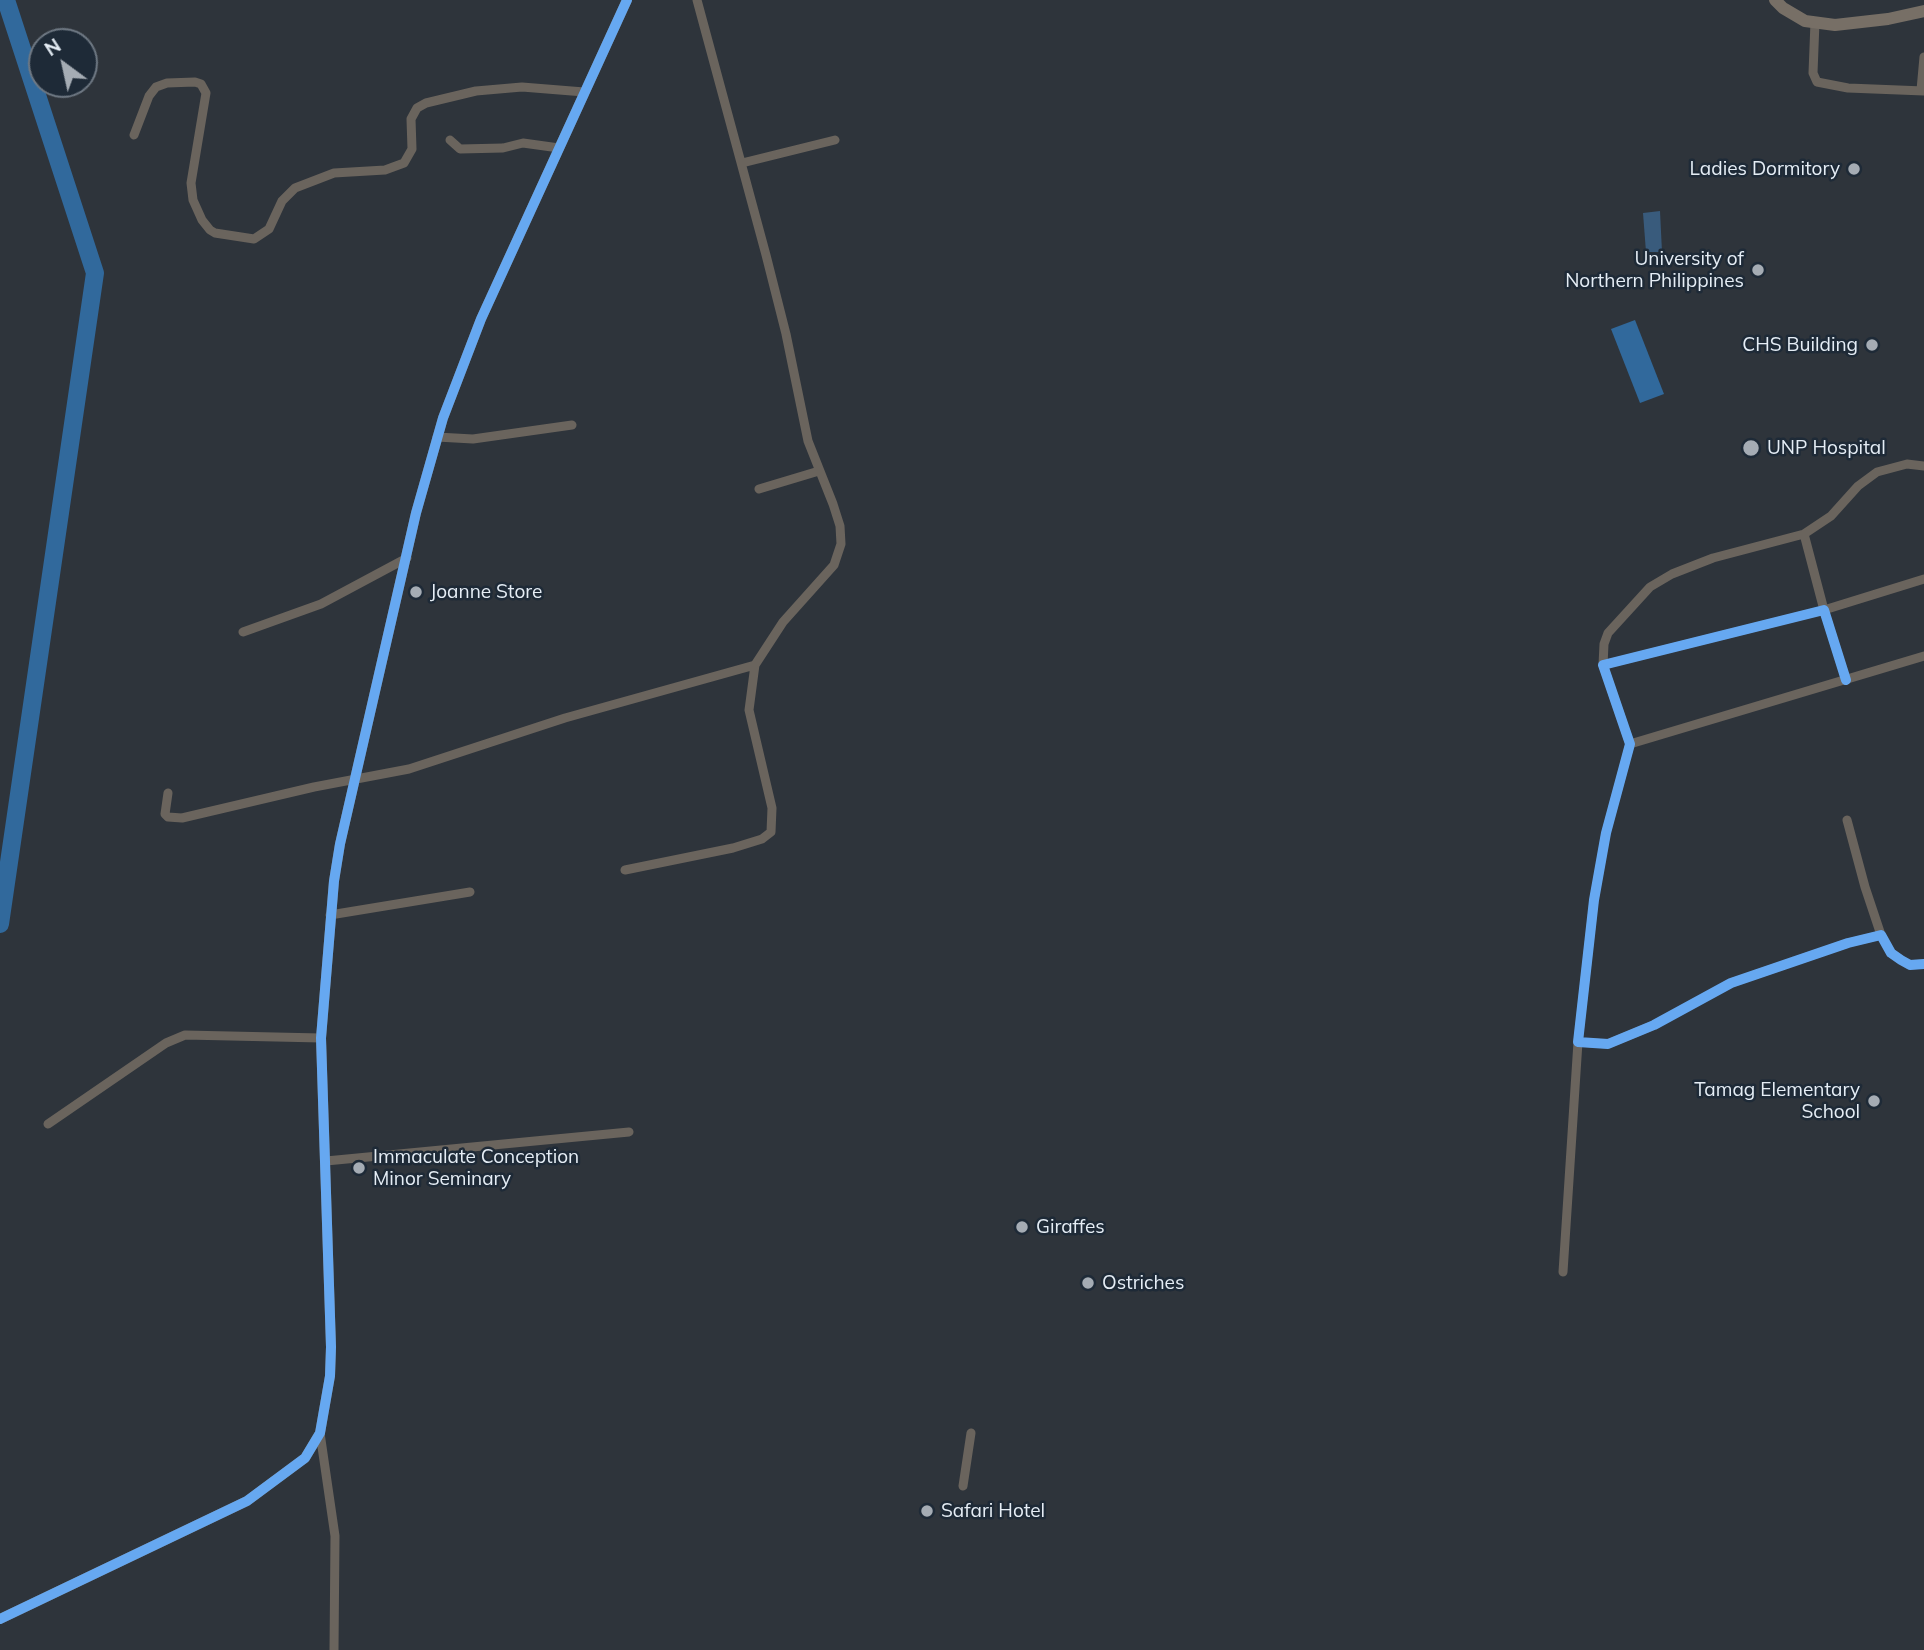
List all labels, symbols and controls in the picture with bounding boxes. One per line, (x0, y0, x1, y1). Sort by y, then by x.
north arrow (28, 28, 98, 98)
text: N (40, 33, 65, 61)
place label: Ladies Dormitory (1690, 158, 1840, 180)
marker: Ladies Dormitory (1846, 161, 1862, 177)
place label: University of Northern Philippines (1565, 248, 1744, 292)
marker: University of Northern Philippines (1750, 262, 1766, 278)
place label: CHS Building (1742, 334, 1858, 356)
marker: CHS Building (1864, 337, 1880, 353)
place label: UNP Hospital (1767, 437, 1886, 459)
marker: UNP Hospital (1741, 438, 1761, 458)
place label: Joanne Store (430, 581, 542, 603)
marker: Joanne Store (408, 584, 424, 600)
place label: Tamag Elementary School (1694, 1079, 1860, 1123)
marker: Tamag Elementary School (1866, 1093, 1882, 1109)
place label: Immaculate Conception Minor Seminary (373, 1146, 579, 1190)
marker: Immaculate Conception Minor Seminary (351, 1160, 367, 1176)
place label: Giraffes (1036, 1216, 1105, 1238)
marker: Giraffes (1014, 1219, 1030, 1235)
place label: Ostriches (1102, 1272, 1184, 1294)
marker: Ostriches (1080, 1275, 1096, 1291)
place label: Safari Hotel (941, 1500, 1045, 1522)
marker: Safari Hotel (919, 1503, 935, 1519)

